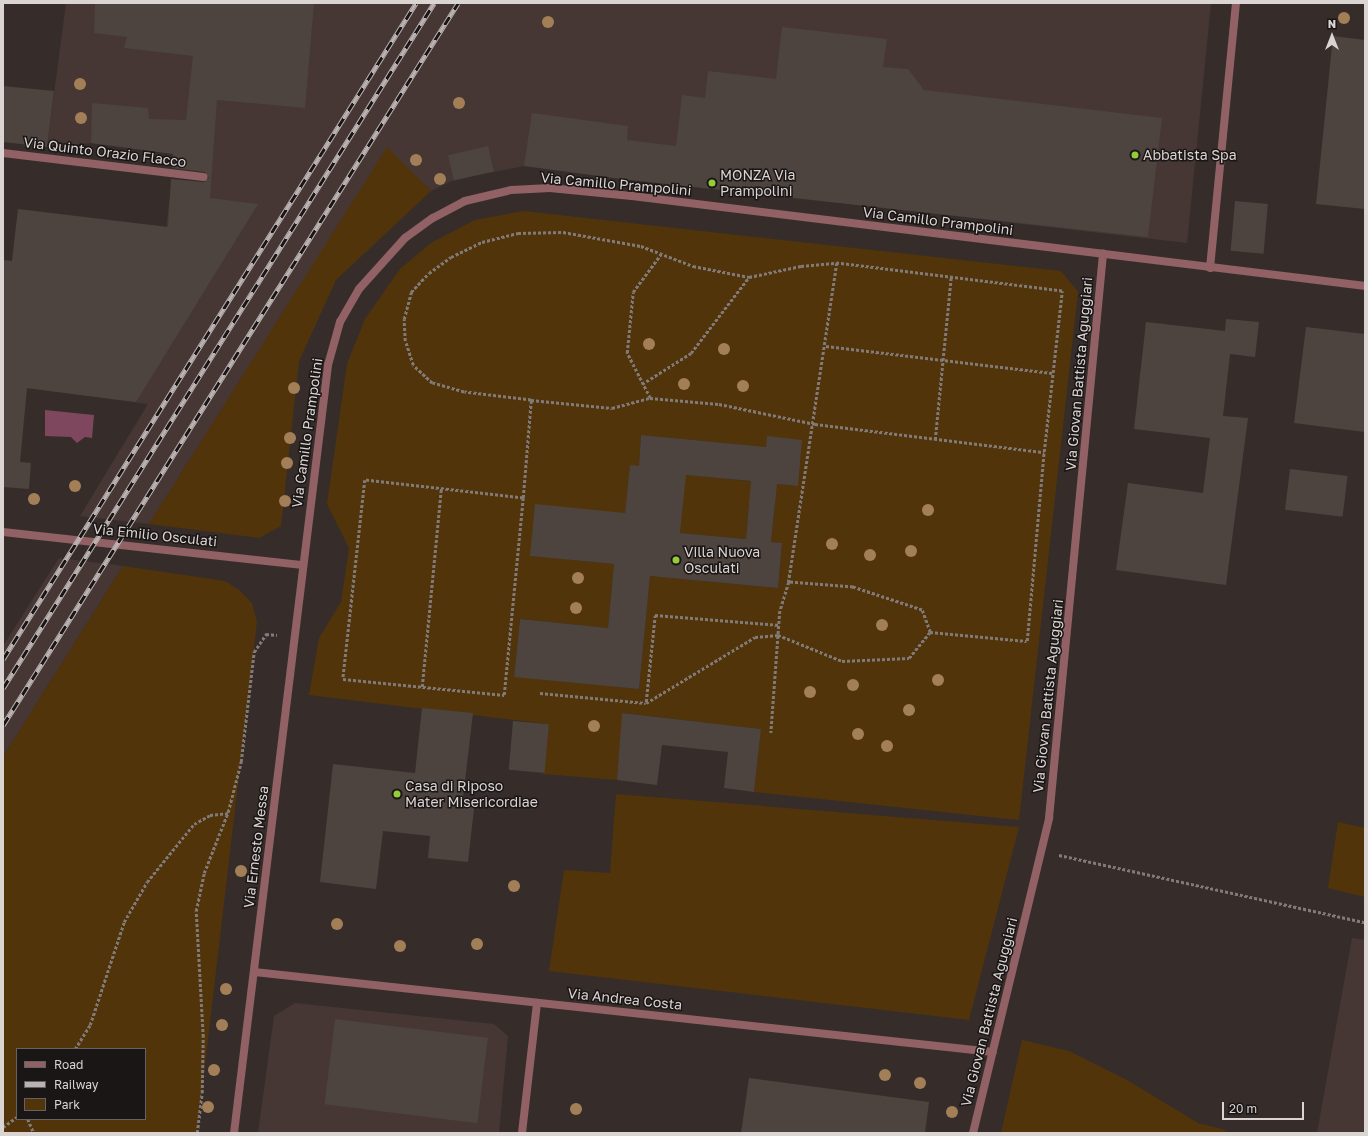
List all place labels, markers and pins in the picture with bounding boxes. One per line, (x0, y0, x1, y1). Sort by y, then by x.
place label: Abbatista Spa (1143, 147, 1237, 163)
marker: Abbatista Spa (1130, 150, 1140, 160)
place label: MONZA Via Prampolini (720, 167, 795, 200)
marker: MONZA Via Prampolini (707, 178, 717, 188)
place label: Villa Nuova Osculati (684, 544, 760, 576)
marker: Villa Nuova Osculati (671, 555, 681, 565)
place label: Casa di Riposo Mater Misericordiae (405, 778, 538, 810)
marker: Casa di Riposo Mater Misericordiae (392, 789, 402, 799)

